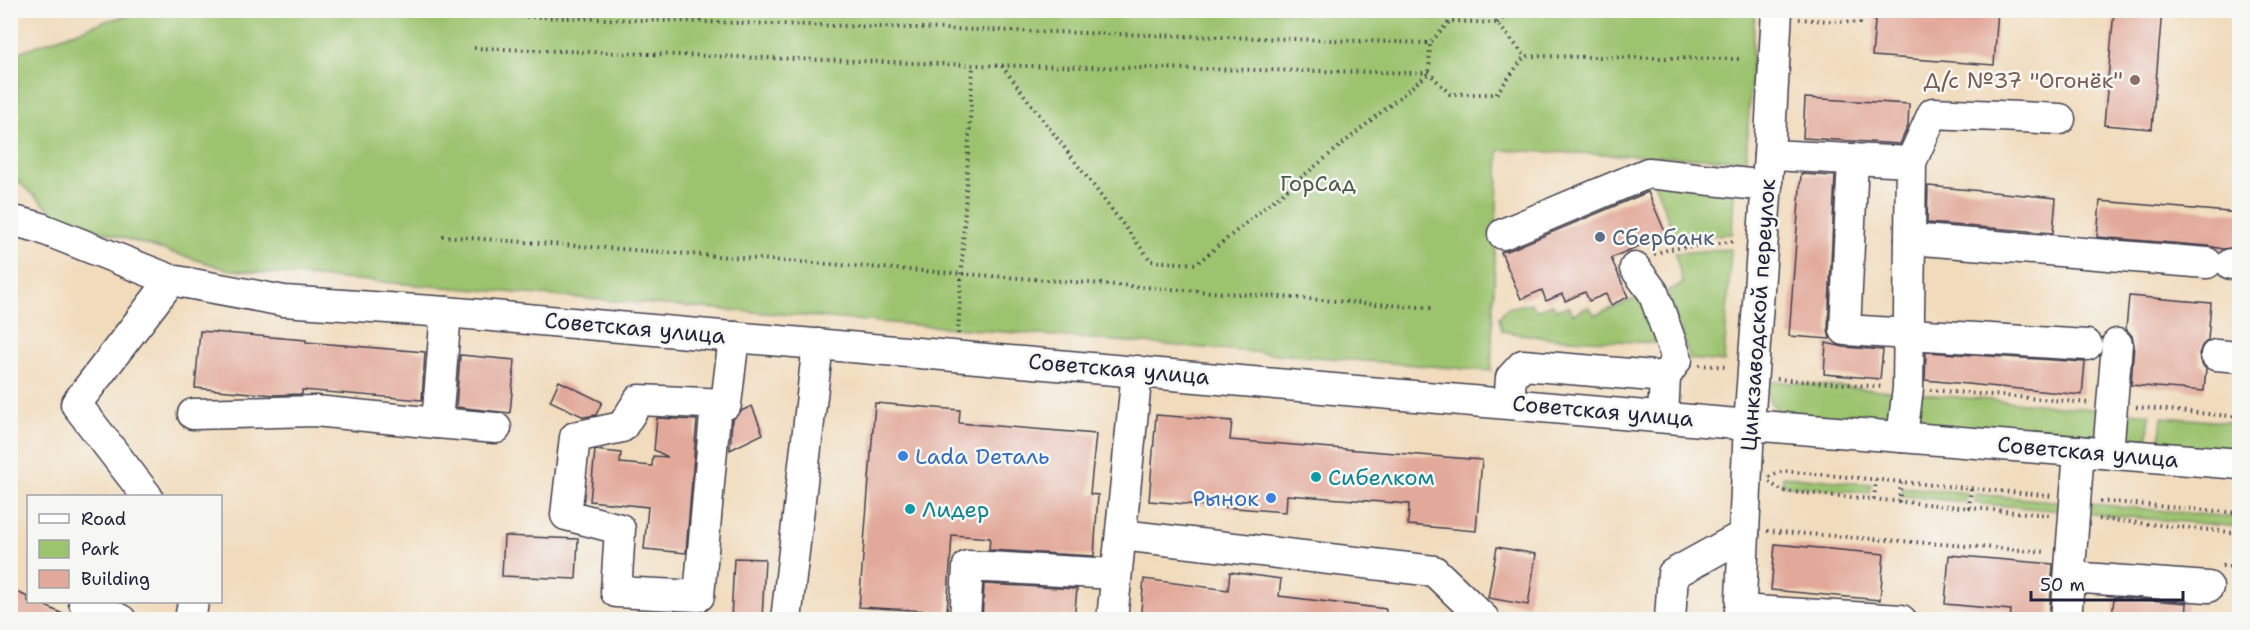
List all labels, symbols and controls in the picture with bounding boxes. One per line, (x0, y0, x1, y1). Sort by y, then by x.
place label: Д/с №37 "Огонёк" (1923, 66, 2123, 95)
marker: Д/с №37 "Огонёк" (2128, 73, 2142, 87)
park label: ГорСад (1280, 169, 1356, 198)
street label: Цинкзаводской переулок (1734, 177, 1782, 452)
place label: Сбербанк (1612, 223, 1715, 252)
marker: Сбербанк (1593, 230, 1607, 244)
street label: Советская улица (543, 306, 727, 350)
street label: Советская улица (1027, 347, 1211, 391)
street label: Советская улица (1511, 389, 1695, 433)
street label: Советская улица (1996, 430, 2180, 474)
place label: Lada Dеталь (915, 442, 1049, 471)
marker: Lada Dеталь (896, 449, 910, 463)
place label: Сибелком (1328, 463, 1435, 492)
marker: Сибелком (1309, 470, 1323, 484)
place label: Рынок (1193, 484, 1259, 513)
marker: Рынок (1264, 491, 1278, 505)
legend (27, 495, 222, 603)
place label: Лидер (922, 495, 989, 524)
marker: Лидер (903, 502, 917, 516)
text: Road (81, 507, 126, 531)
text: Park (81, 537, 120, 561)
scale bar (2031, 564, 2182, 602)
text: Building (81, 567, 150, 591)
text: 50 m (2040, 573, 2085, 597)

